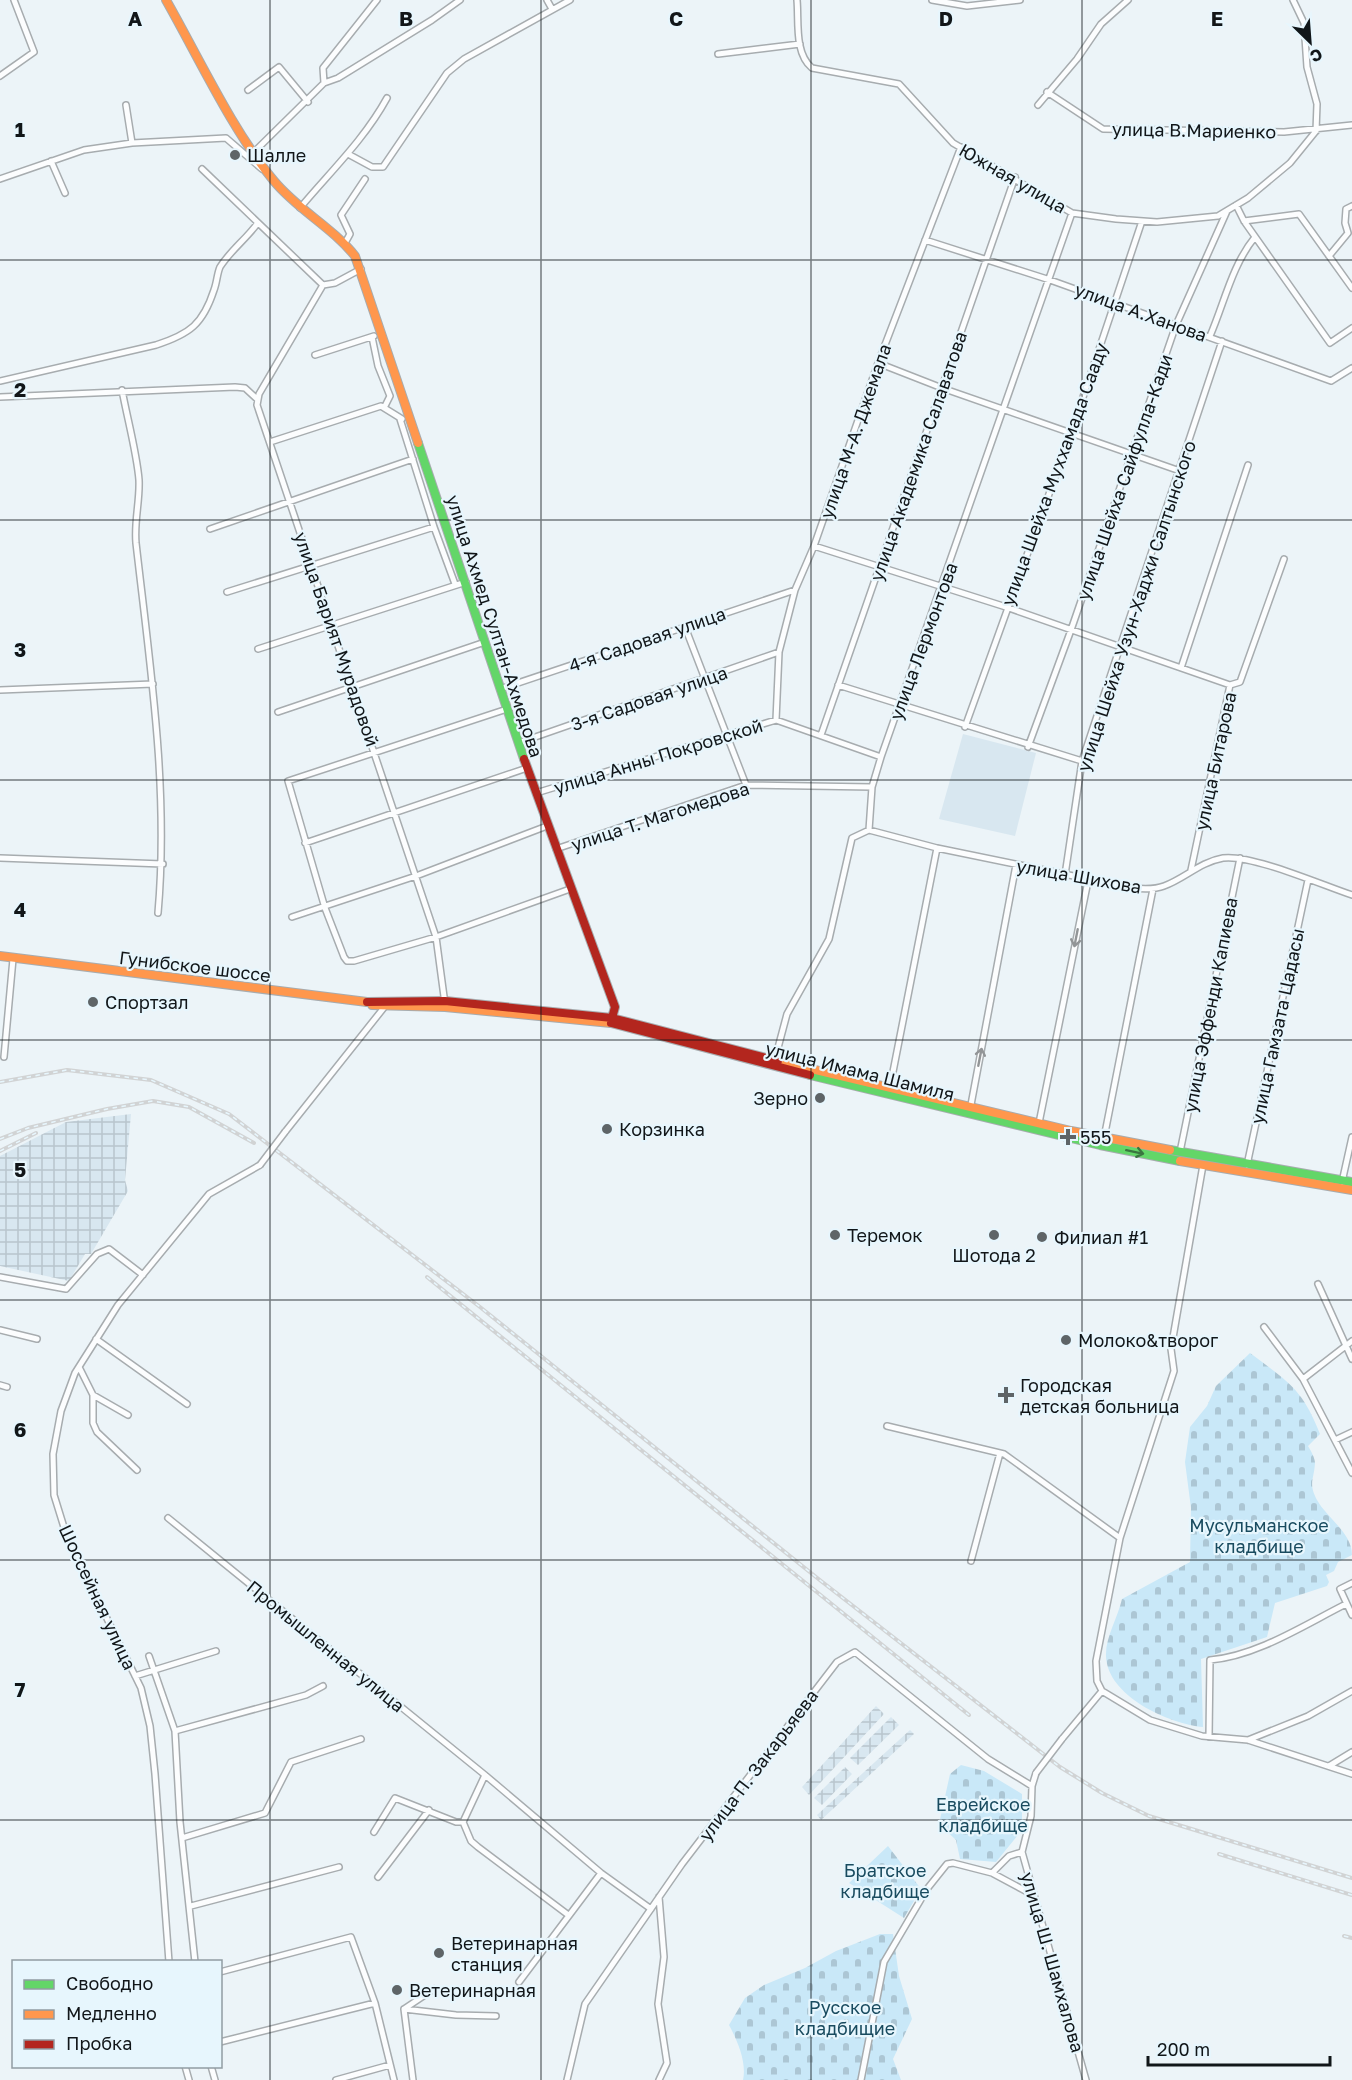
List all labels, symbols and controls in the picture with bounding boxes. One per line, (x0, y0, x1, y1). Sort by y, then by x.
text: A (128, 6, 142, 30)
text: B (399, 6, 413, 30)
text: C (669, 6, 683, 30)
text: D (939, 6, 953, 30)
text: E (1211, 6, 1223, 30)
north arrow (1280, 12, 1340, 72)
text: С (1307, 44, 1326, 67)
text: 1 (15, 117, 25, 141)
street label: улица В.Мариенко (1112, 118, 1276, 142)
street label: Южная улица (956, 138, 1070, 218)
place label: Шалле (247, 144, 306, 166)
marker: Шалле (228, 148, 242, 162)
street label: улица А.Ханова (1072, 278, 1210, 346)
street label: улица Академика Салаватова (865, 328, 971, 584)
street label: улица Шейха Муххамада Сааду (996, 339, 1112, 609)
street label: улица М-А. Джемала (815, 341, 895, 521)
street label: улица Шейха Сайфулла-Кади (1071, 351, 1177, 603)
text: 2 (14, 377, 26, 401)
street label: улица Шейха Узун-Хаджи Салтынского (1072, 438, 1200, 774)
street label: улица Ахмед Султан-Ахмедова (442, 492, 548, 760)
street label: улица Барият Мурадовой (290, 529, 384, 749)
street label: улица Лермонтова (884, 559, 962, 723)
street label: 4-я Садовая улица (566, 602, 728, 676)
text: 3 (14, 637, 26, 661)
street label: 3-я Садовая улица (568, 661, 730, 735)
street label: улица Битарова (1190, 690, 1240, 832)
street label: улица Анны Покровской (551, 714, 765, 798)
street label: улица Т. Магомедова (568, 777, 752, 855)
street label: улица Шихова (1015, 854, 1143, 898)
street label: улица Эффенди Капиева (1178, 895, 1242, 1115)
text: 4 (14, 897, 26, 921)
street label: улица Гамзата Цадасы (1246, 926, 1308, 1126)
one-way arrow (1070, 928, 1081, 948)
street label: Гунибское шоссе (118, 946, 272, 986)
place label: Спортзал (105, 991, 189, 1013)
marker: Спортзал (86, 995, 100, 1009)
street label: улица Имама Шамиля (763, 1037, 957, 1105)
one-way arrow (975, 1048, 986, 1067)
place label: Зерно (753, 1087, 808, 1109)
marker: Зерно (813, 1091, 827, 1105)
place label: Корзинка (619, 1118, 705, 1140)
marker: Корзинка (600, 1122, 614, 1136)
place label: 555 (1080, 1126, 1111, 1148)
marker: 555 (1061, 1130, 1075, 1144)
one-way arrow (1125, 1147, 1144, 1159)
text: 5 (14, 1157, 26, 1181)
place label: Теремок (847, 1224, 923, 1246)
place label: Филиал #1 (1054, 1226, 1148, 1248)
marker: Теремок (828, 1228, 842, 1242)
marker: Шотода 2 (987, 1228, 1001, 1242)
marker: Филиал #1 (1035, 1230, 1049, 1244)
place label: Шотода 2 (952, 1244, 1036, 1266)
place label: Молоко&творог (1078, 1329, 1218, 1351)
marker: Молоко&творог (1059, 1333, 1073, 1347)
place label: Городская детская больница (1020, 1374, 1179, 1417)
marker: Городская детская больница (997, 1386, 1015, 1404)
text: 6 (14, 1417, 26, 1441)
park label: Мусульманское кладбище (1189, 1514, 1329, 1557)
street label: Шоссейная улица (55, 1521, 141, 1673)
street label: Промышленная улица (243, 1576, 409, 1716)
text: 7 (15, 1677, 26, 1701)
street label: улица П. Закарьяева (694, 1685, 822, 1845)
park label: Еврейское кладбище (936, 1793, 1030, 1836)
park label: Братское кладбище (840, 1859, 930, 1902)
street label: улица Ш. Шамхалова (1017, 1869, 1089, 2055)
place label: Ветеринарная станция (451, 1932, 578, 1975)
marker: Ветеринарная станция (432, 1946, 446, 1960)
legend (12, 1960, 222, 2068)
text: Свободно (66, 1972, 153, 1994)
place label: Ветеринарная (409, 1979, 536, 2001)
marker: Ветеринарная (390, 1983, 404, 1997)
park label: Русское кладбищие (795, 1996, 895, 2039)
text: Медленно (66, 2002, 157, 2024)
scale bar (1148, 2029, 1330, 2067)
text: Пробка (66, 2032, 132, 2054)
text: 200 m (1157, 2038, 1210, 2060)

